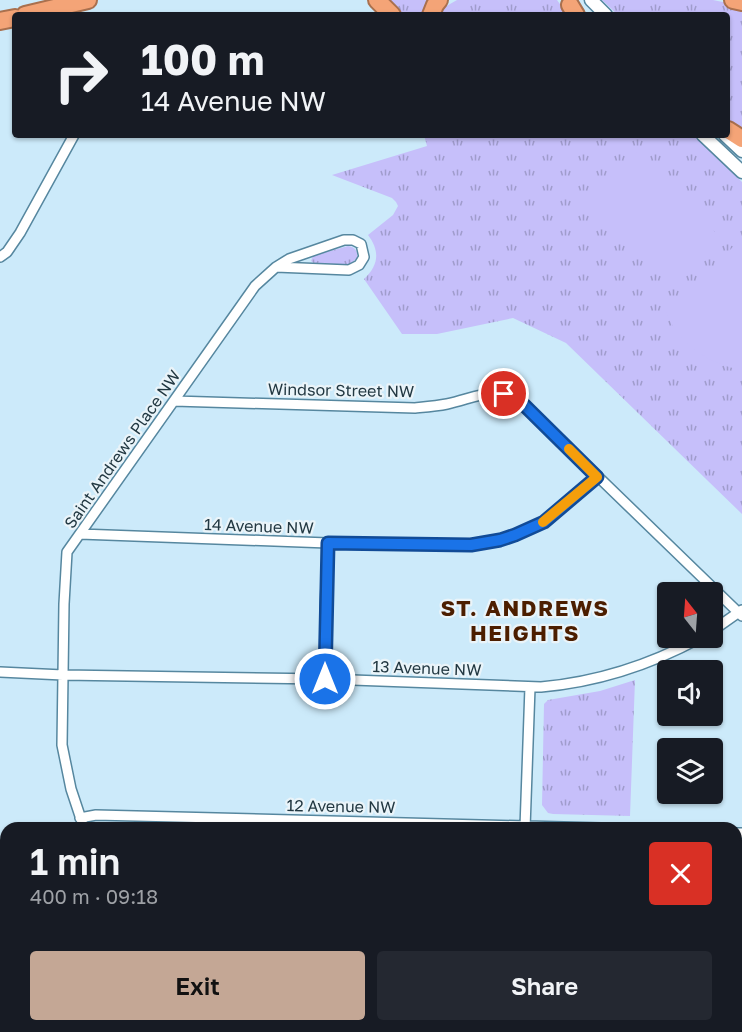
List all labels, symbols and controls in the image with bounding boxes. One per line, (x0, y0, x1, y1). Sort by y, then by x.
text: 100 m (141, 34, 264, 84)
icon: right (42, 36, 120, 114)
text: 14 Avenue NW (141, 85, 326, 117)
street label: Saint Andrews Place NW (60, 366, 184, 532)
pin (478, 368, 529, 419)
icon: arrive (487, 377, 520, 410)
street label: Windsor Street NW (268, 379, 414, 401)
street label: 14 Avenue NW (204, 514, 314, 538)
north arrow (657, 582, 723, 648)
map controls (657, 582, 723, 804)
district label: ST. ANDREWS HEIGHTS (440, 594, 610, 646)
position arrow (293, 647, 357, 711)
street label: 13 Avenue NW (372, 656, 482, 680)
button: sound (657, 660, 723, 726)
button: layers (657, 738, 723, 804)
street label: 12 Avenue NW (286, 795, 396, 817)
text: 1 min (30, 840, 120, 883)
button: close (649, 842, 712, 905)
text: 400 m · 09:18 (30, 884, 158, 908)
button: Exit (30, 951, 365, 1020)
button: Share (377, 951, 712, 1020)

